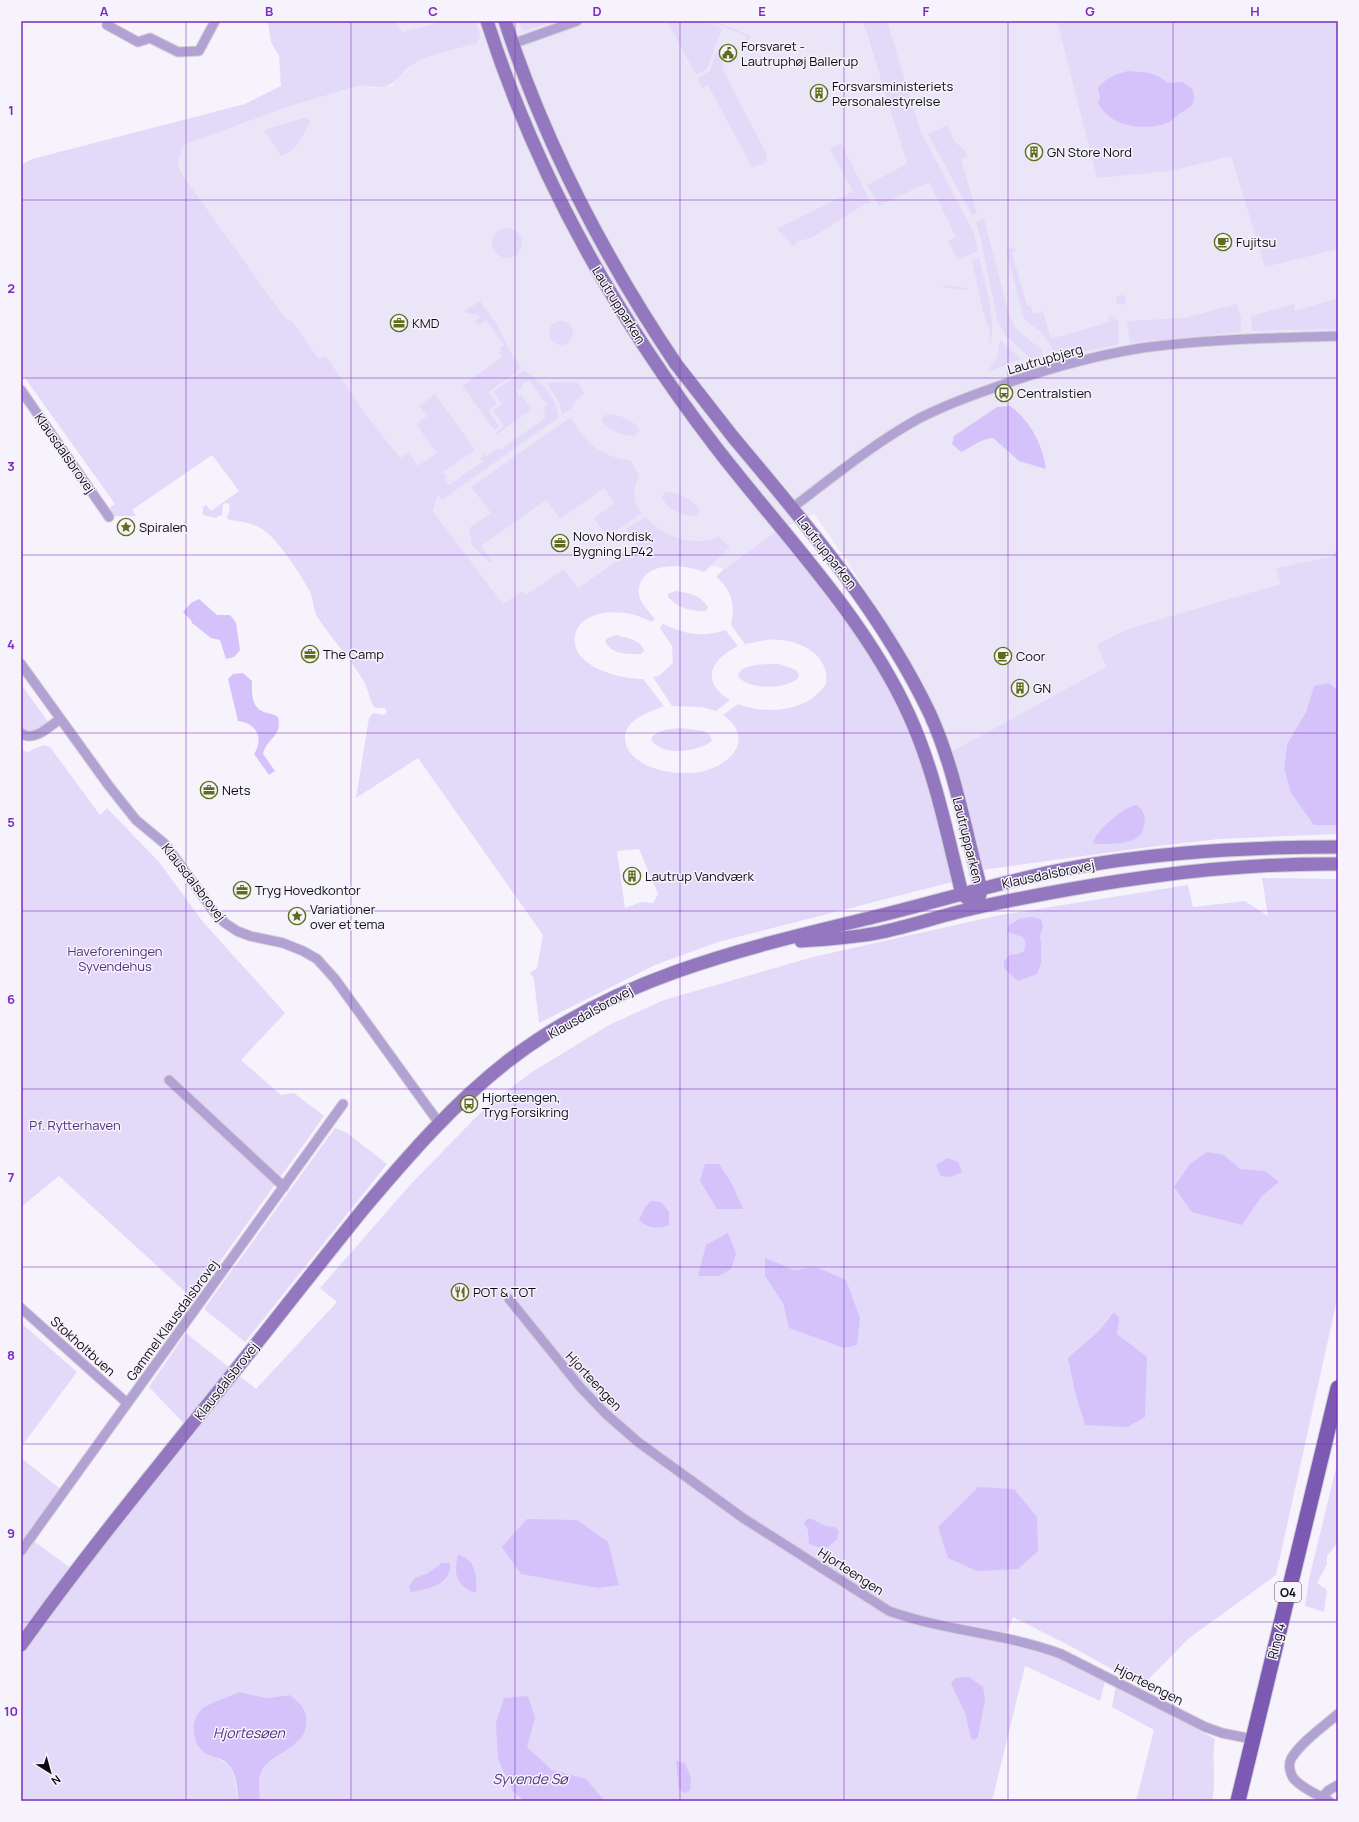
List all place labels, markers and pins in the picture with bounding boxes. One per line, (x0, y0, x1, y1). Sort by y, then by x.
place label: Forsvaret - Lautruphøj Ballerup (741, 37, 858, 70)
public building icon: Forsvaret - Lautruphøj Ballerup (718, 43, 738, 63)
place label: Forsvarsministeriets Personalestyrelse (832, 77, 953, 110)
building icon: Forsvarsministeriets Personalestyrelse (809, 83, 829, 103)
building icon: GN Store Nord (1024, 142, 1044, 162)
place label: GN Store Nord (1047, 143, 1132, 161)
cafe icon: Fujitsu (1213, 232, 1233, 252)
place label: Fujitsu (1236, 233, 1276, 251)
office icon: KMD (389, 313, 409, 333)
place label: KMD (412, 314, 440, 332)
bus stop icon: Centralstien (994, 383, 1014, 403)
place label: Centralstien (1017, 384, 1092, 402)
place icon: Spiralen (116, 517, 136, 537)
place label: Spiralen (139, 518, 188, 536)
place label: Novo Nordisk, Bygning LP42 (573, 527, 655, 560)
office icon: Novo Nordisk, Bygning LP42 (550, 533, 570, 553)
office icon: The Camp (300, 644, 320, 664)
place label: The Camp (323, 645, 384, 663)
cafe icon: Coor (993, 646, 1013, 666)
place label: Coor (1016, 647, 1046, 665)
building icon: GN (1010, 678, 1030, 698)
place label: GN (1033, 679, 1051, 697)
office icon: Nets (199, 780, 219, 800)
place label: Nets (222, 781, 251, 799)
building icon: Lautrup Vandværk (622, 866, 642, 886)
place label: Lautrup Vandværk (645, 867, 755, 885)
office icon: Tryg Hovedkontor (232, 880, 252, 900)
place label: Tryg Hovedkontor (255, 881, 361, 899)
place label: Variationer over et tema (310, 900, 385, 933)
place icon: Variationer over et tema (287, 906, 307, 926)
place label: Hjorteengen, Tryg Forsikring (482, 1088, 569, 1121)
bus stop icon: Hjorteengen, Tryg Forsikring (459, 1094, 479, 1114)
restaurant icon: POT & TOT (450, 1282, 470, 1302)
place label: POT & TOT (473, 1283, 536, 1301)

